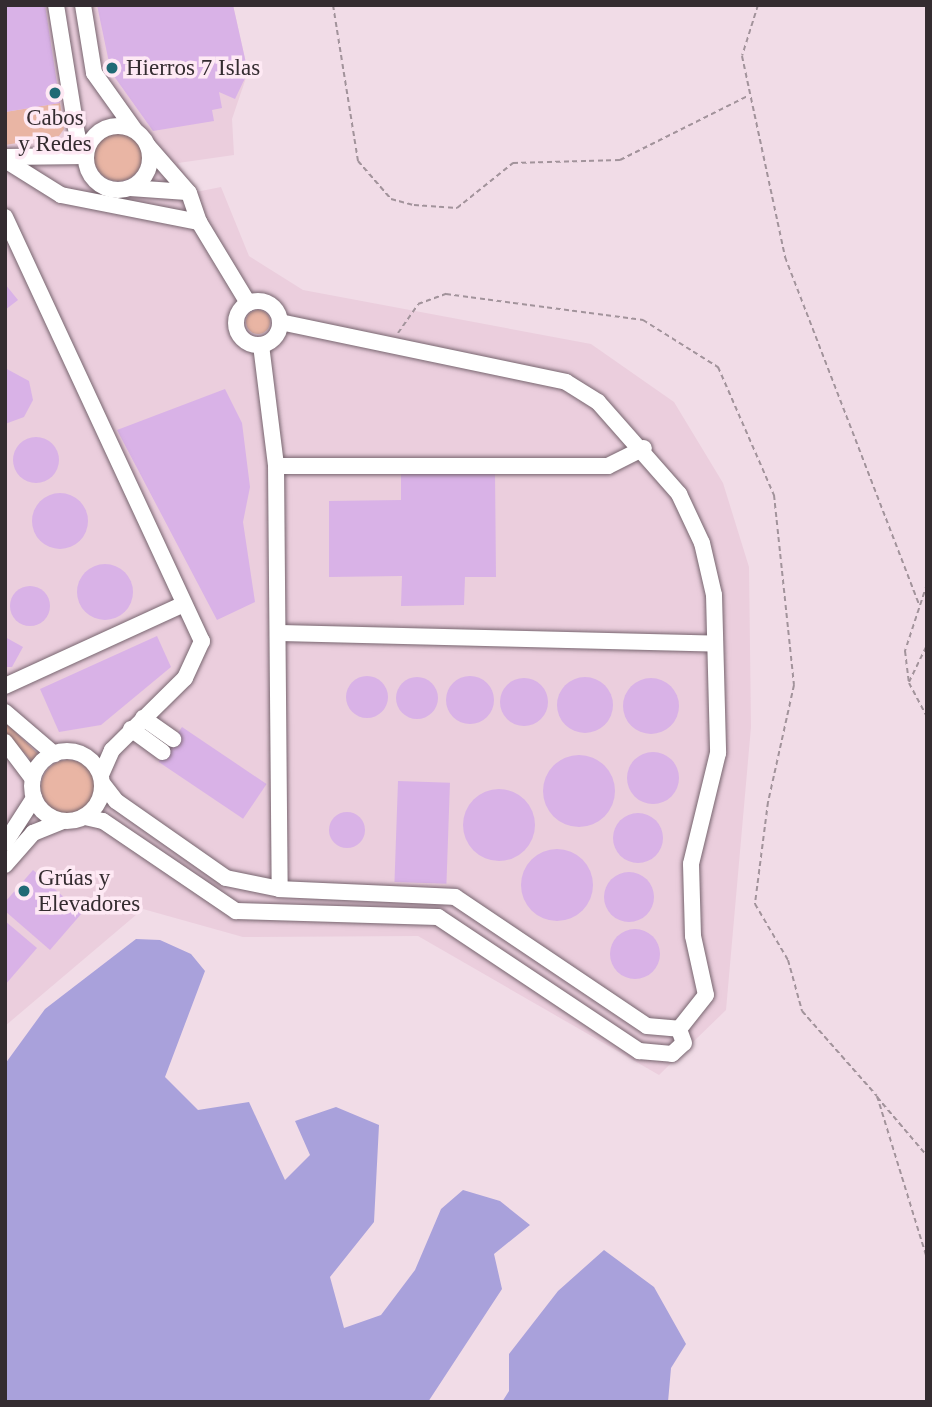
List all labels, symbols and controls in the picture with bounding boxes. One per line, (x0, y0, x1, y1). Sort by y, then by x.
place label: Hierros 7 Islas (126, 54, 260, 82)
marker: Hierros 7 Islas (104, 60, 120, 76)
marker: Cabos y Redes (47, 85, 63, 101)
place label: Cabos y Redes (18, 104, 92, 158)
place label: Grúas y Elevadores (38, 864, 140, 918)
marker: Grúas y Elevadores (16, 883, 32, 899)

